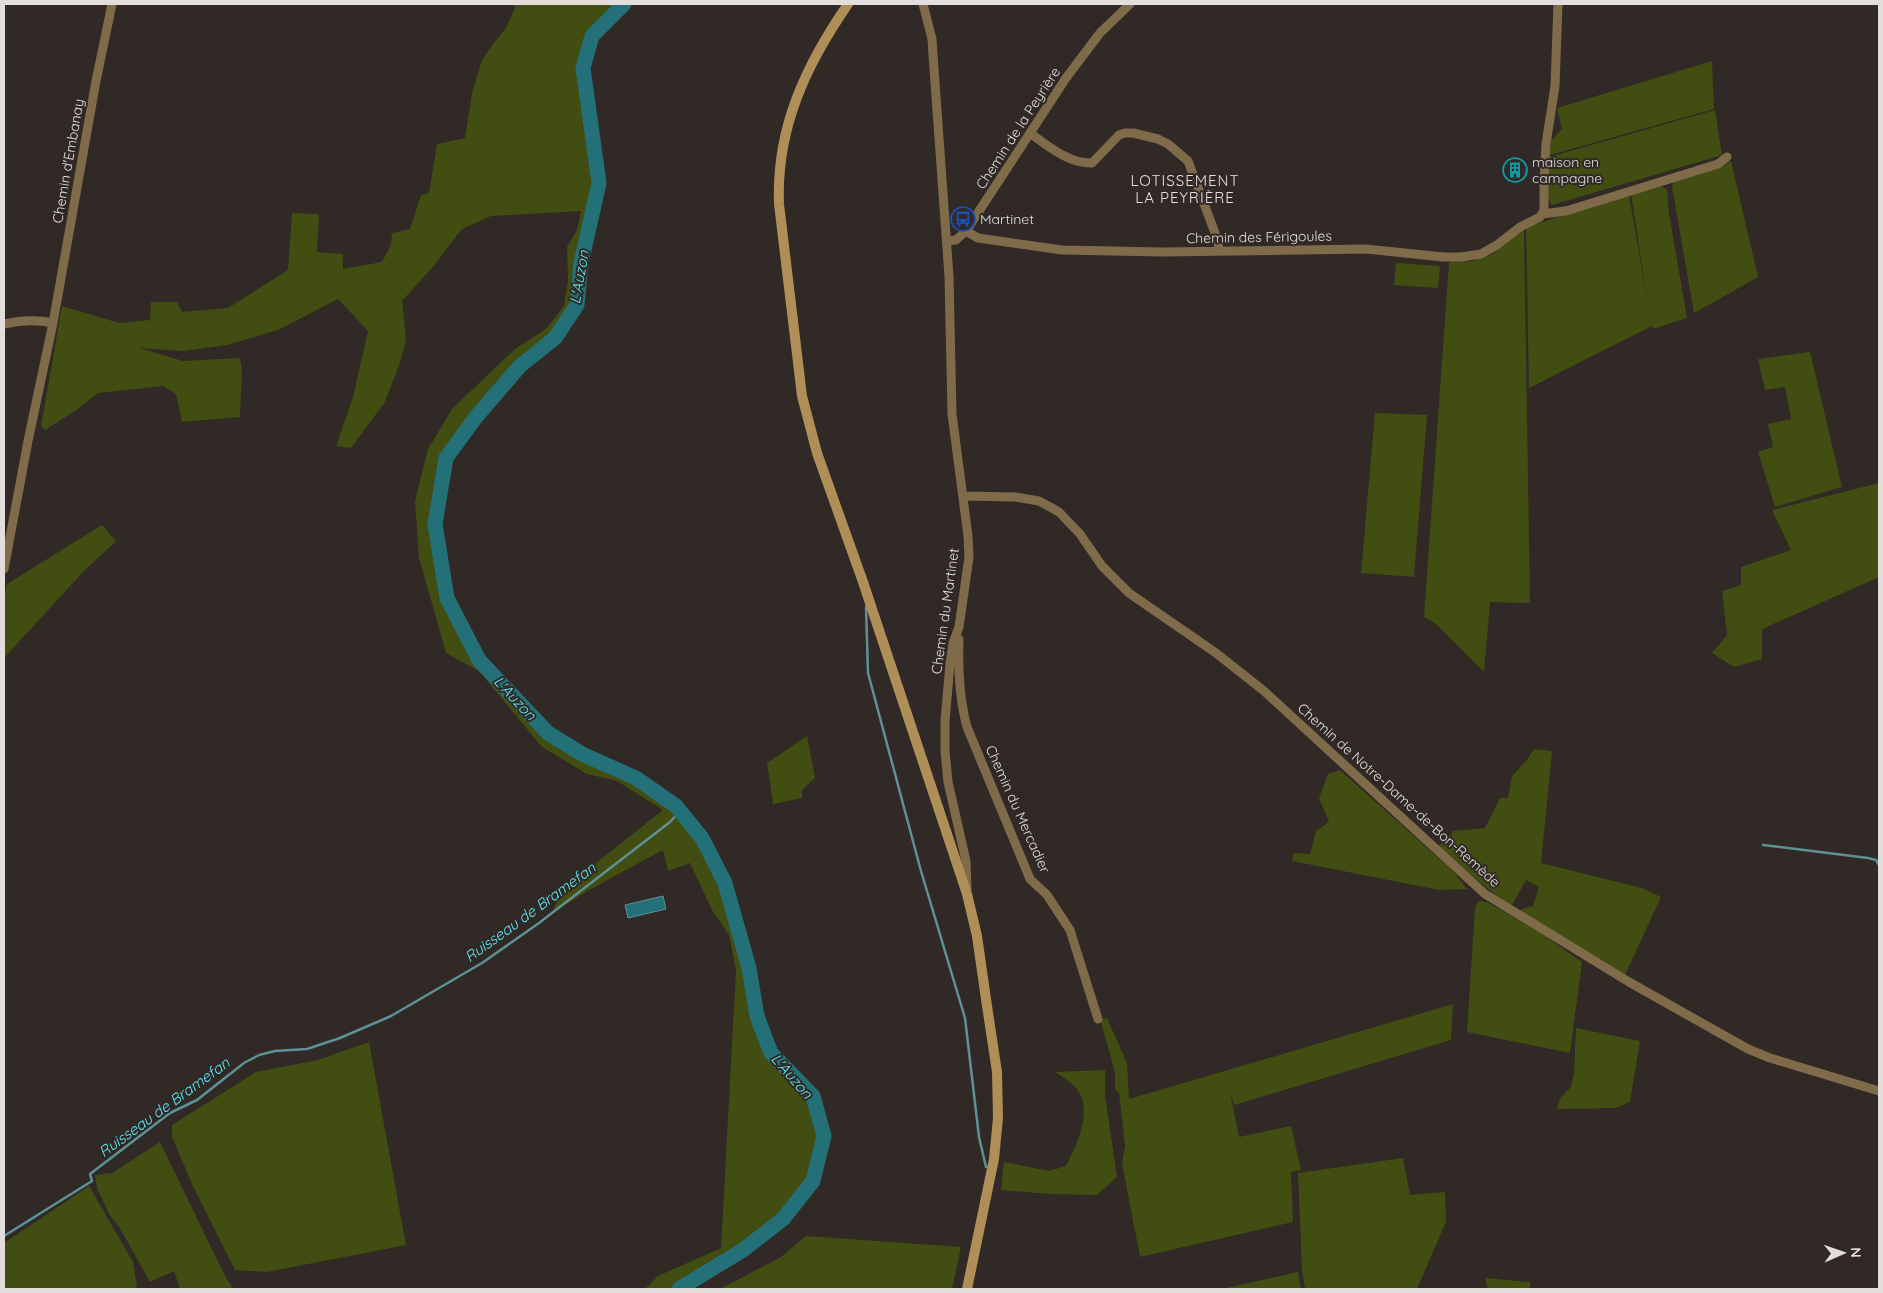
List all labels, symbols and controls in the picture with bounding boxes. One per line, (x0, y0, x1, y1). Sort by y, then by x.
street label: Chemin de la Peyrière (972, 64, 1064, 192)
street label: Chemin d'Embanay (48, 97, 88, 225)
place label: maison en campagne (1532, 153, 1602, 187)
building icon: maison en campagne (1502, 157, 1528, 183)
district label: LOTISSEMENT LA PEYRIÈRE (1130, 171, 1240, 207)
bus stop icon: Martinet (950, 206, 976, 232)
place label: Martinet (980, 210, 1034, 228)
street label: Chemin des Férigoules (1186, 227, 1332, 247)
water label: L'Auzon (565, 249, 593, 305)
street label: Chemin du Martinet (927, 547, 963, 675)
water label: L'Auzon (490, 672, 540, 724)
street label: Chemin de Notre-Dame-de-Bon-Remède (1294, 699, 1504, 891)
street label: Chemin du Mercadier (982, 742, 1055, 876)
water label: Ruisseau de Bramefan (461, 858, 599, 966)
water label: L'Auzon (767, 1049, 817, 1103)
water label: Ruisseau de Bramefan (95, 1053, 233, 1161)
north arrow (1818, 1228, 1868, 1278)
text: N (1847, 1247, 1865, 1258)

